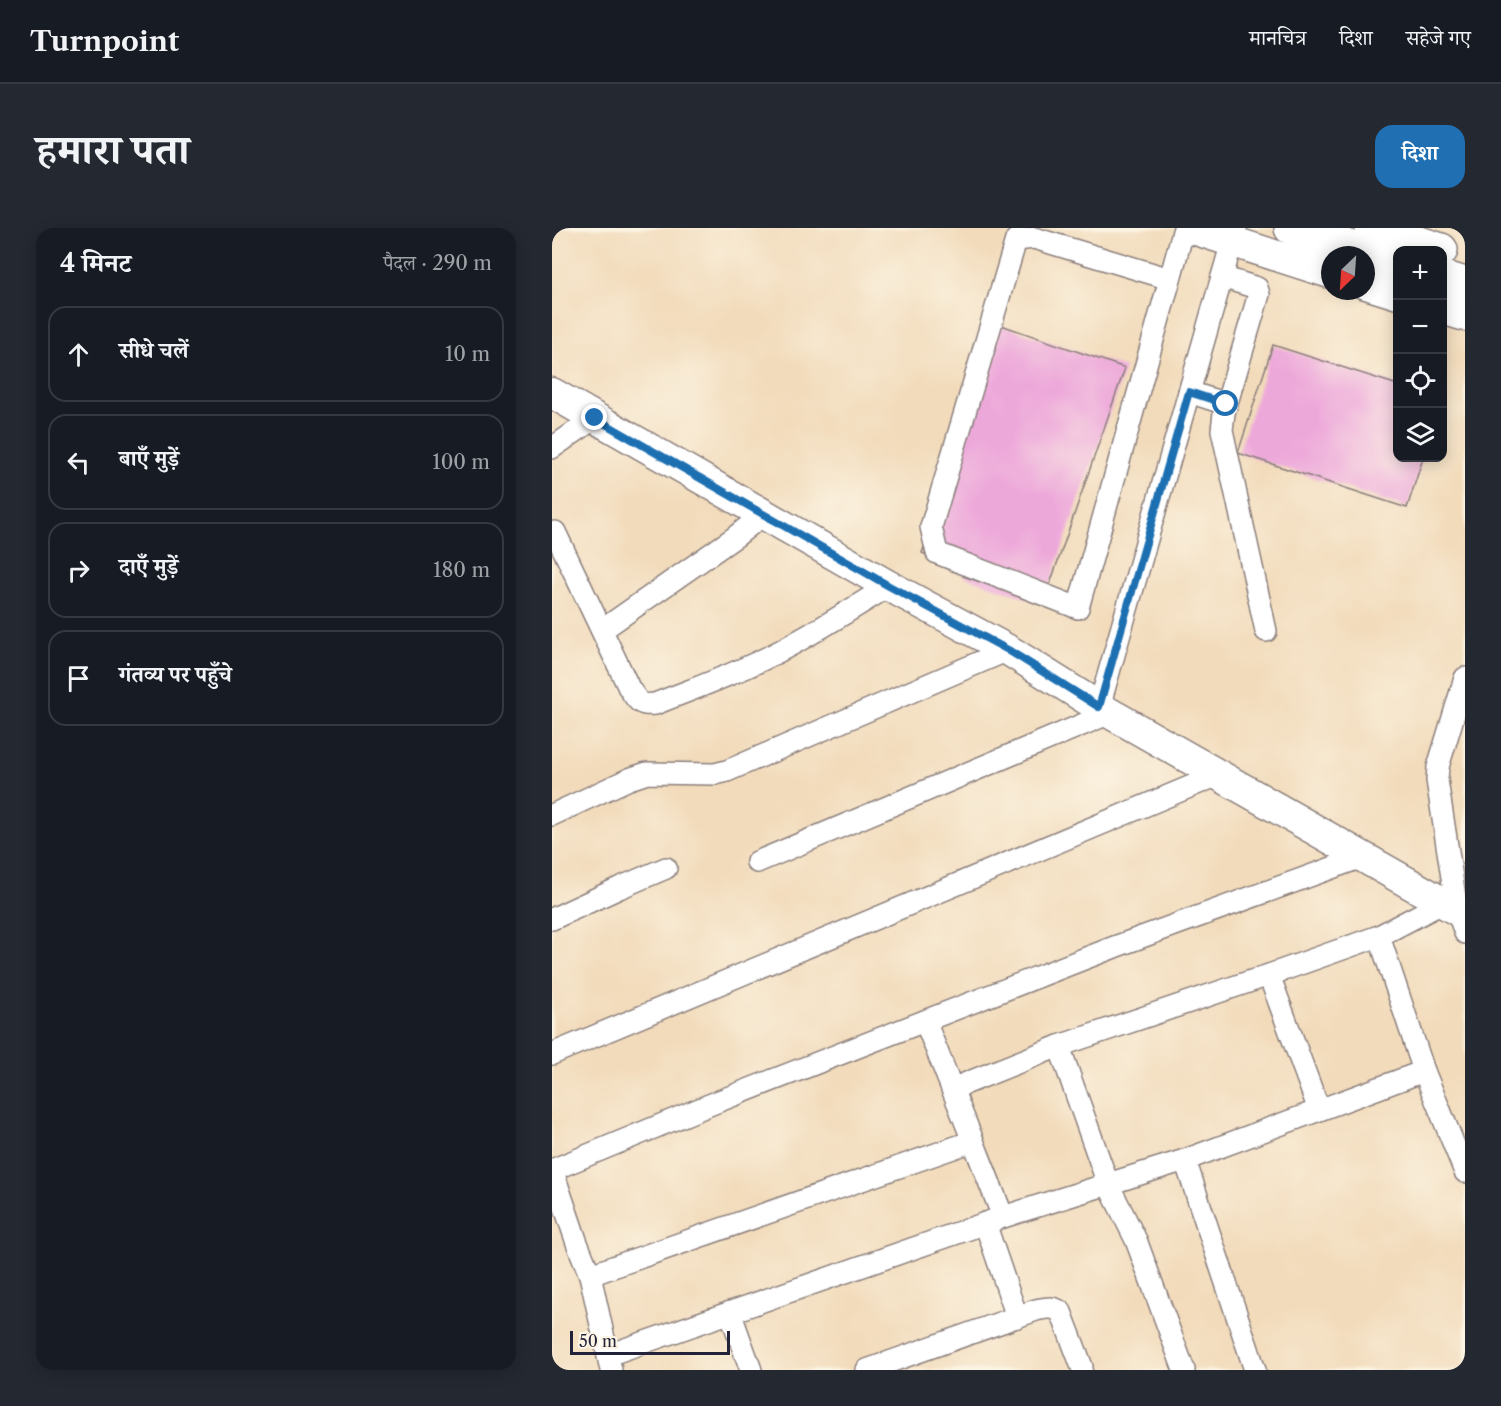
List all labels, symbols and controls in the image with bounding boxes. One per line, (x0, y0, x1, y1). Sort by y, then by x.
text: Turnpoint (30, 24, 179, 58)
text: मानचित्र (1249, 25, 1306, 50)
text: दिशा (1339, 25, 1373, 50)
text: सहेजे गए (1406, 25, 1471, 50)
text: हमारा पता (36, 123, 189, 175)
button: दिशा (1375, 125, 1465, 188)
north arrow (1321, 246, 1375, 300)
map controls (1393, 246, 1447, 462)
button: + (1393, 246, 1447, 300)
text: 4 मिनट (60, 247, 131, 279)
text: पैदल · 290 m (383, 251, 492, 275)
button: − (1393, 300, 1447, 354)
text: सीधे चलें (119, 337, 188, 364)
icon: ahead (62, 338, 95, 371)
text: 10 m (445, 342, 490, 366)
button: locate (1393, 354, 1447, 408)
route start (1212, 390, 1238, 416)
route end (581, 404, 607, 430)
button: layers (1393, 408, 1447, 462)
text: बाएँ मुड़ें (119, 445, 179, 472)
icon: left (62, 446, 95, 479)
text: 100 m (432, 450, 490, 474)
text: दाएँ मुड़ें (119, 553, 178, 580)
icon: right (62, 554, 95, 587)
text: 180 m (433, 558, 490, 582)
text: गंतव्य पर पहुँचे (119, 661, 232, 688)
icon: arrive (62, 662, 95, 695)
scale bar (570, 1328, 730, 1356)
text: 50 m (579, 1331, 617, 1351)

